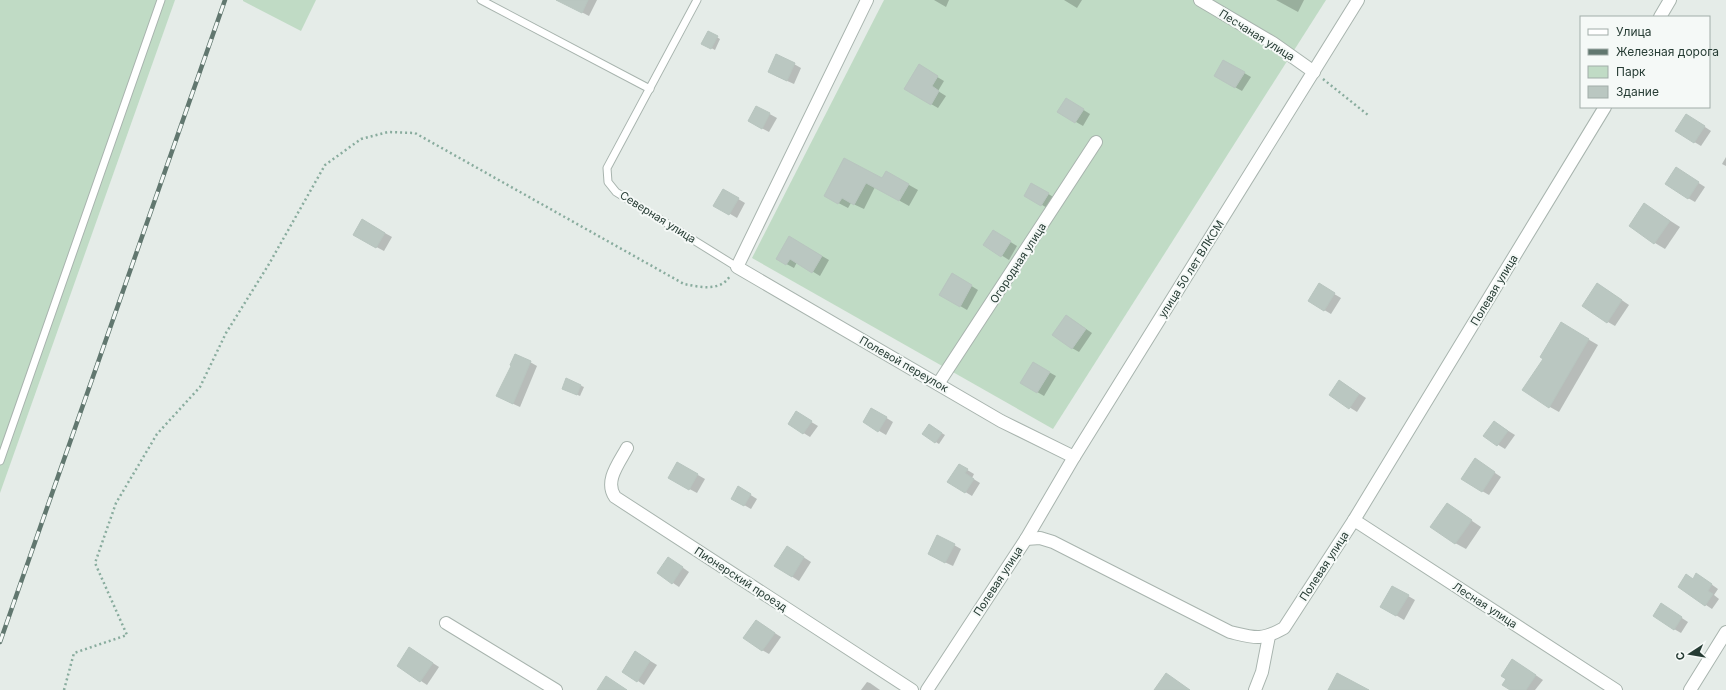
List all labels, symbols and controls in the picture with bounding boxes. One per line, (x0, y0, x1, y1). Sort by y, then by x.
street label: Песчаная улица (1217, 6, 1297, 64)
legend (1580, 16, 1710, 108)
text: Улица (1616, 24, 1651, 39)
text: Железная дорога (1616, 44, 1719, 59)
text: Парк (1616, 64, 1646, 79)
text: Здание (1616, 84, 1659, 99)
street label: Северная улица (617, 188, 699, 246)
street label: улица 50 лет ВЛКСМ (1155, 218, 1227, 320)
street label: Огородная улица (987, 220, 1049, 306)
street label: Полевая улица (1467, 252, 1521, 328)
street label: Полевой переулок (857, 333, 951, 395)
street label: Полевая улица (1296, 528, 1352, 604)
street label: Полевая улица (970, 543, 1026, 619)
street label: Пионерский проезд (692, 544, 790, 614)
street label: Лесная улица (1450, 579, 1520, 631)
north arrow (1670, 634, 1710, 674)
text: С (1673, 651, 1688, 662)

